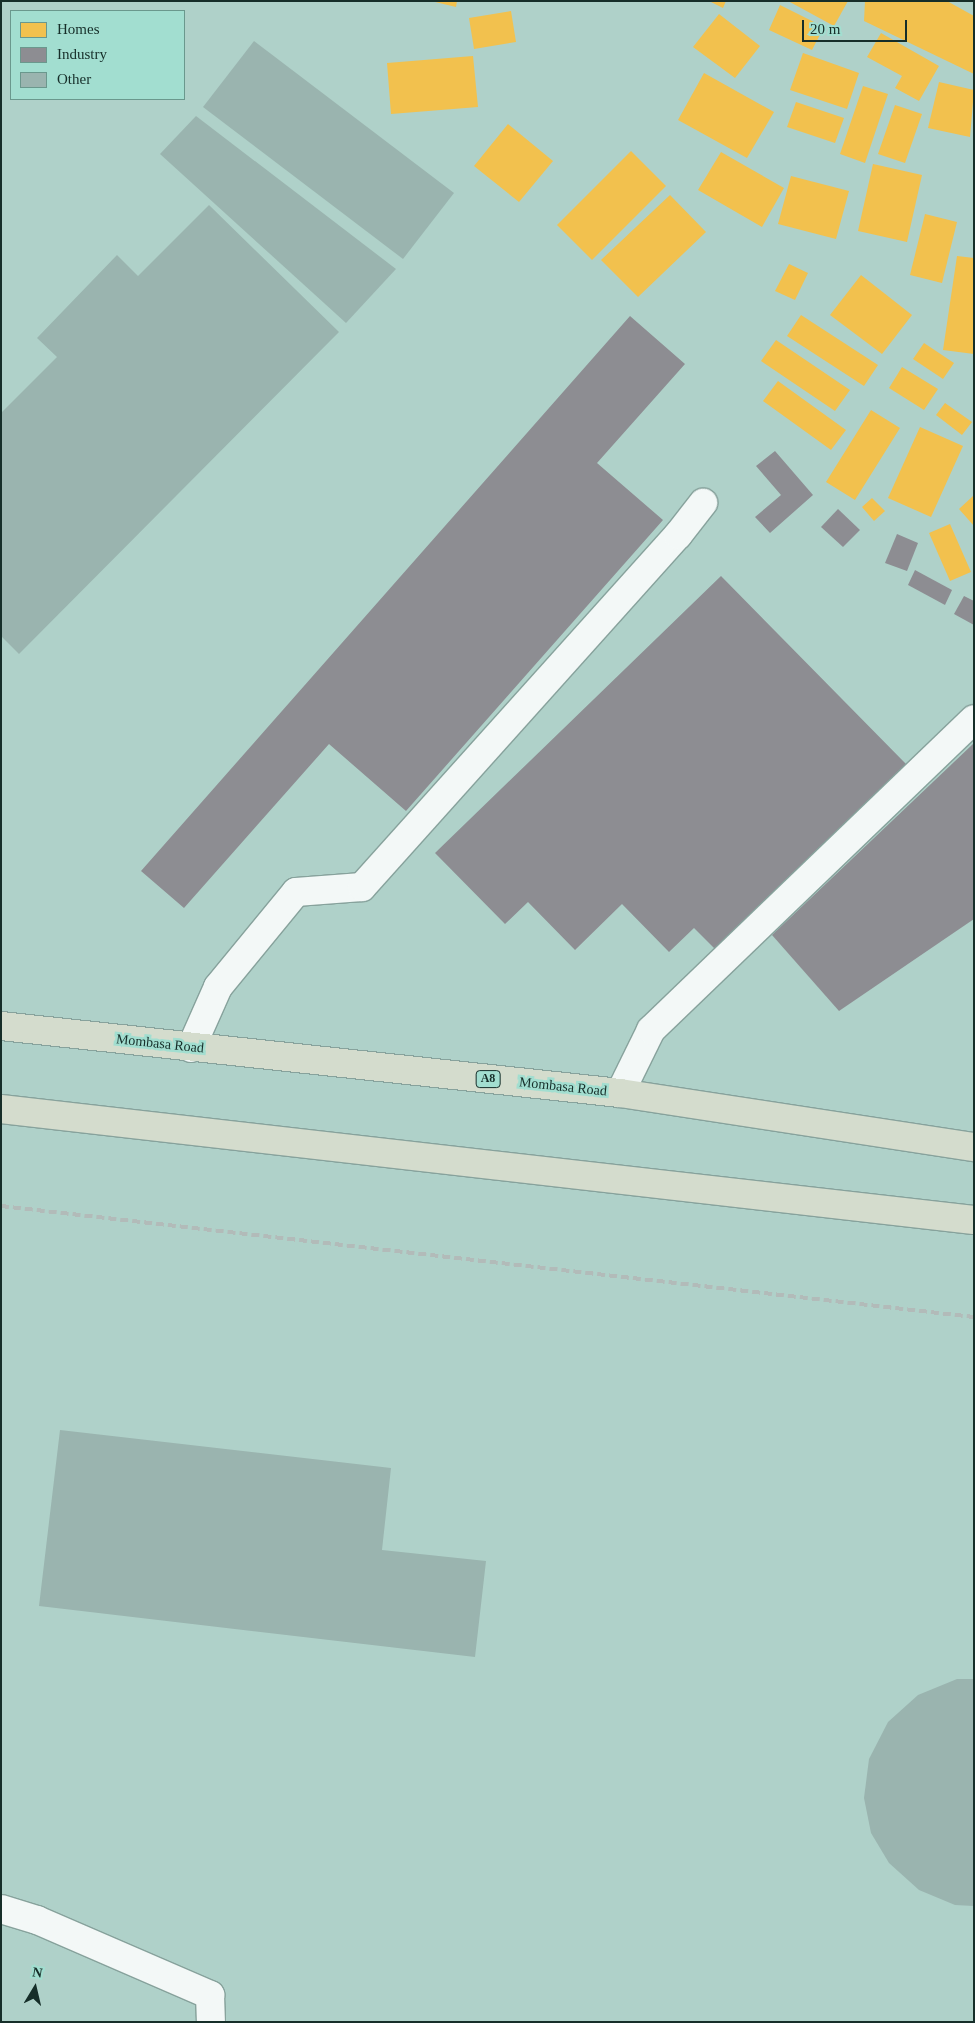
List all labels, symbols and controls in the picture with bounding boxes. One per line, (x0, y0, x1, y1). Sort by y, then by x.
legend (10, 10, 185, 100)
scale bar (805, 10, 910, 42)
text: Homes (57, 21, 100, 37)
text: 20 m (810, 21, 840, 37)
text: Industry (57, 46, 107, 62)
text: Other (57, 71, 91, 87)
street label: Mombasa Road (115, 1031, 205, 1057)
road number: A8 (476, 1070, 500, 1088)
street label: Mombasa Road (518, 1074, 608, 1100)
north arrow (10, 1963, 60, 2013)
text: N (31, 1964, 44, 1981)

